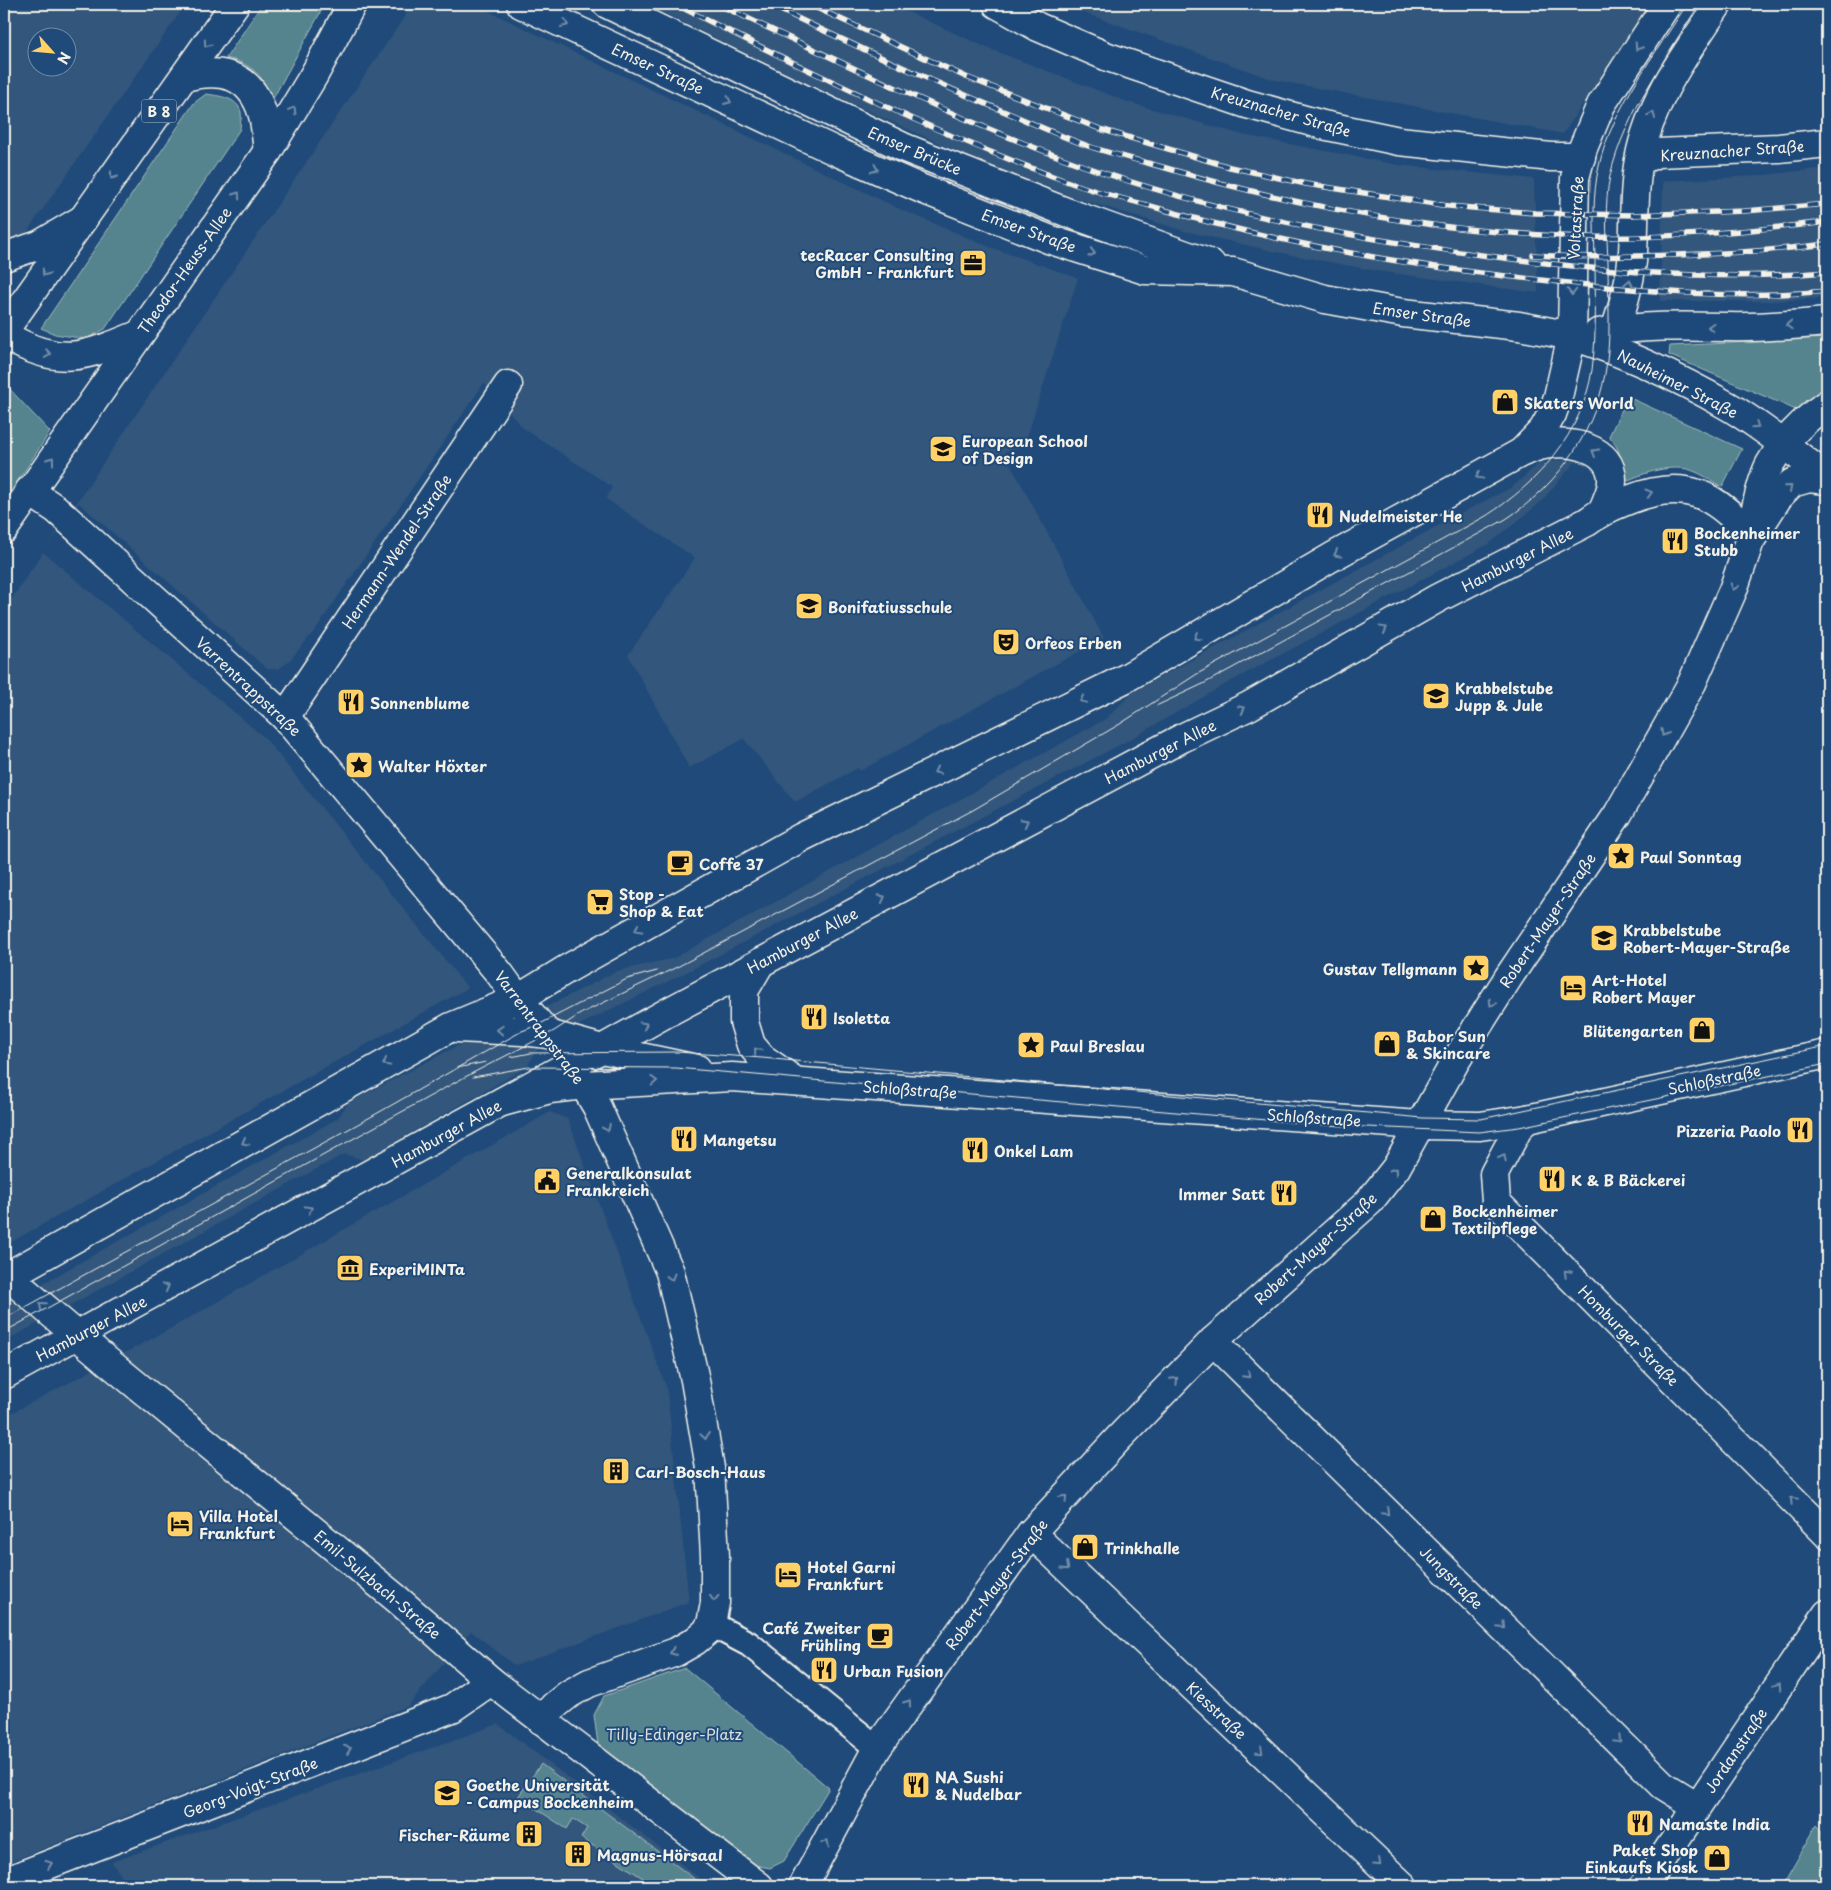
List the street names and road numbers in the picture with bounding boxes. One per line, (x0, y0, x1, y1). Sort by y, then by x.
street label: Emser Straße (608, 37, 708, 99)
street label: Kreuznacher Straße (1208, 80, 1354, 142)
road number: B 8 (142, 100, 176, 122)
street label: Emser Brücke (865, 120, 966, 180)
street label: Kreuznacher Straße (1659, 133, 1805, 167)
street label: Voltastraße (1561, 175, 1589, 261)
street label: Theodor-Heuss-Allee (131, 202, 237, 338)
street label: Emser Straße (978, 202, 1080, 258)
street label: Emser Straße (1371, 296, 1473, 332)
street label: Nauheimer Straße (1614, 343, 1742, 423)
street label: Hermann-Wendel-Straße (335, 469, 457, 633)
street label: Hamburger Allee (1457, 521, 1577, 597)
street label: Varrentrappstraße (191, 631, 307, 741)
street label: Hamburger Allee (1100, 713, 1220, 789)
street label: Robert-Mayer-Straße (1493, 848, 1601, 992)
street label: Hamburger Allee (742, 901, 862, 979)
street label: Varrentrappstraße (490, 965, 590, 1089)
street label: Schloßstraße (1665, 1058, 1763, 1100)
street label: Schloßstraße (862, 1074, 958, 1104)
street label: Hamburger Allee (387, 1093, 505, 1173)
street label: Schloßstraße (1266, 1102, 1362, 1132)
street label: Robert-Mayer-Straße (1248, 1186, 1382, 1310)
street label: Homburger Straße (1573, 1279, 1685, 1391)
street label: Hamburger Allee (31, 1289, 151, 1367)
street label: Robert-Mayer-Straße (939, 1514, 1053, 1654)
street label: Emil-Sulzbach-Straße (310, 1524, 446, 1644)
street label: Jungstraße (1415, 1540, 1489, 1614)
street label: Kiesstraße (1182, 1676, 1252, 1744)
street label: Jordanstraße (1698, 1703, 1772, 1797)
street label: Georg-Voigt-Straße (179, 1751, 321, 1823)

